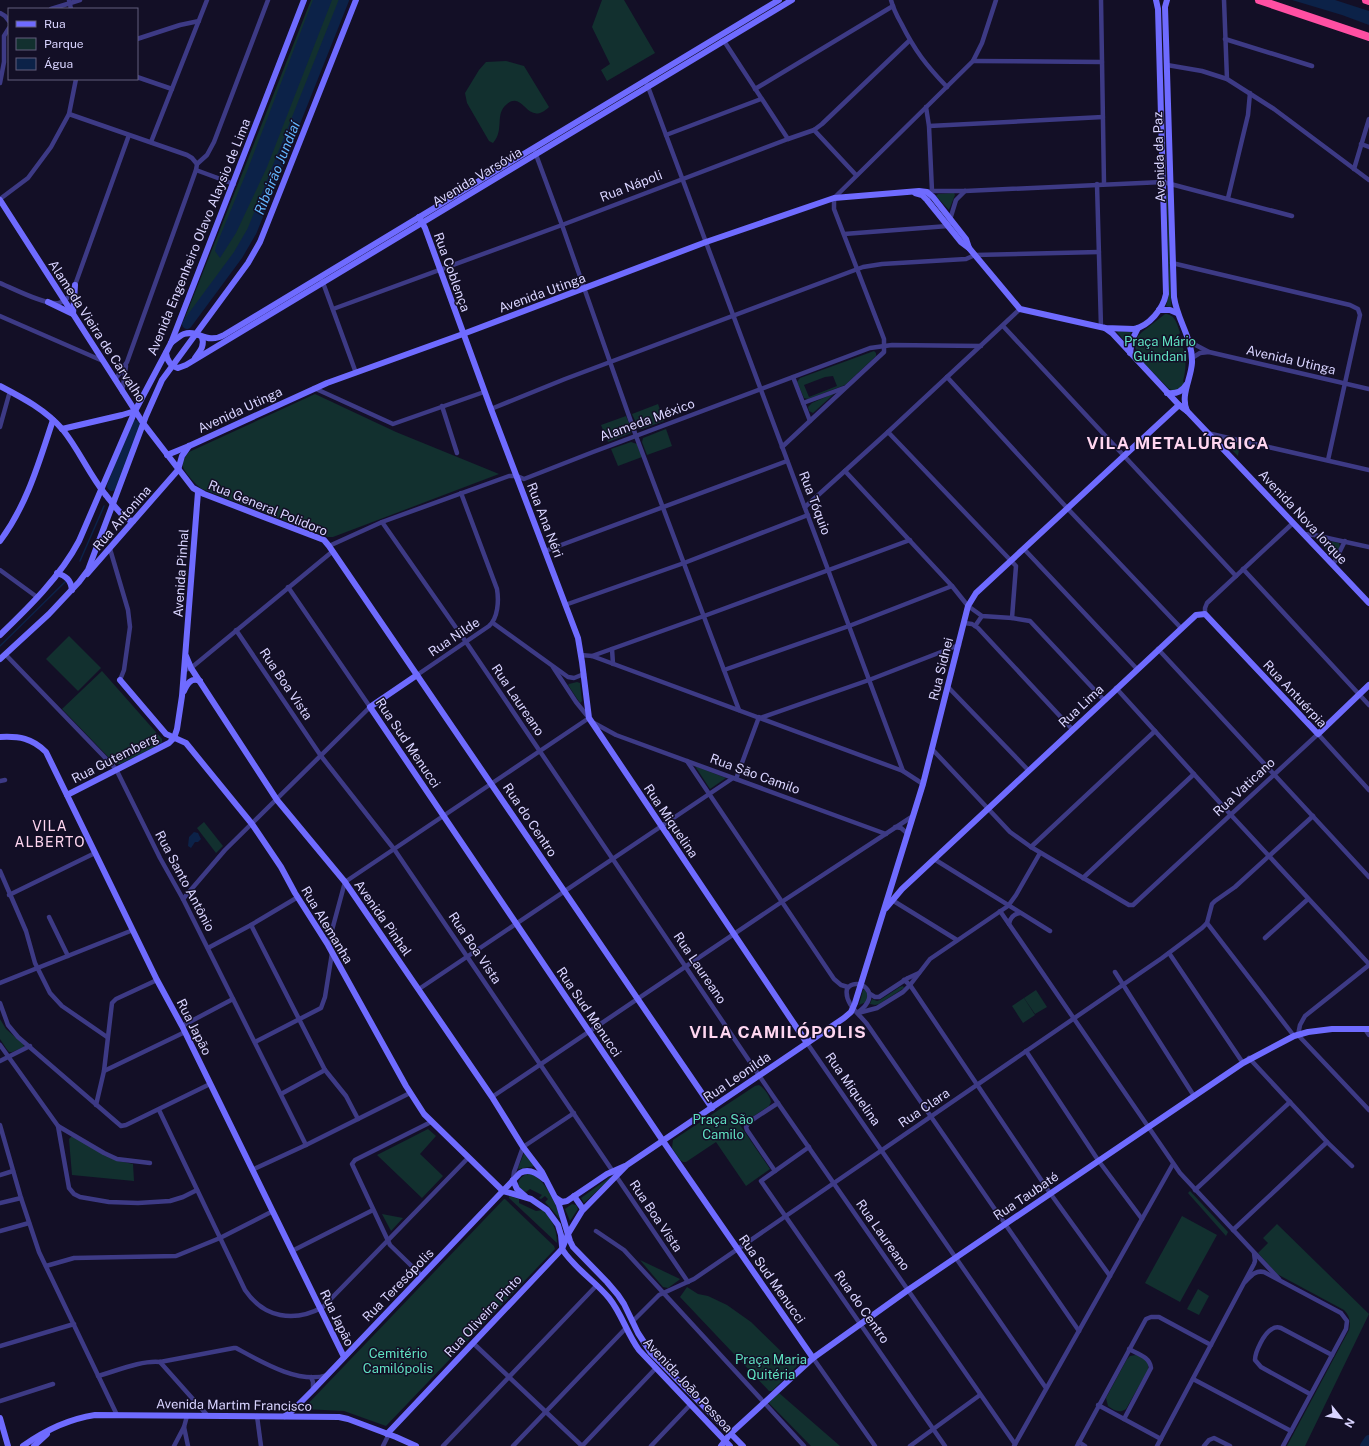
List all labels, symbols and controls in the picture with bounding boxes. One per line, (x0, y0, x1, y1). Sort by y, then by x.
legend (8, 8, 138, 80)
text: Rua (44, 17, 66, 31)
text: Parque (44, 37, 84, 51)
text: Água (44, 57, 73, 71)
street label: Avenida da Paz (1150, 111, 1168, 203)
street label: Avenida Engenheiro Olavo Alaysio de Lima (144, 116, 254, 358)
water label: Ribeirão Jundiaí (251, 118, 304, 217)
street label: Avenida Varsóvia (429, 144, 525, 210)
street label: Rua Nápoli (598, 167, 664, 205)
street label: Rua Coblença (431, 230, 473, 314)
street label: Alameda Vieira de Carvalho (45, 257, 149, 405)
street label: Avenida Utinga (497, 270, 587, 316)
park label: Praça Mário Guindani (1124, 334, 1196, 364)
street label: Avenida Utinga (1245, 342, 1337, 378)
street label: Avenida Utinga (195, 384, 285, 436)
street label: Alameda México (597, 396, 697, 444)
district label: VILA METALÚRGICA (1086, 433, 1270, 453)
street label: Avenida Nova Iorque (1255, 467, 1351, 567)
street label: Rua Tóquio (796, 469, 834, 537)
street label: Rua General Polidoro (206, 477, 330, 539)
street label: Rua Ana Néri (524, 480, 566, 560)
street label: Rua Antonina (90, 483, 154, 553)
street label: Avenida Pinhal (170, 528, 192, 618)
street label: Rua Nilde (426, 614, 482, 660)
street label: Rua Sidnei (926, 636, 956, 702)
street label: Rua Boa Vista (257, 645, 315, 723)
street label: Rua Antuérpia (1260, 657, 1330, 731)
street label: Rua Laureano (489, 661, 547, 739)
street label: Rua Lima (1055, 681, 1107, 731)
street label: Rua Sud Menucci (372, 695, 444, 791)
street label: Rua Gutemberg (69, 730, 161, 786)
street label: Rua São Camilo (708, 751, 802, 797)
street label: Rua Vaticano (1210, 755, 1278, 819)
street label: Rua do Centro (500, 780, 560, 860)
street label: Rua Miquelina (641, 781, 701, 861)
district label: VILA ALBERTO (14, 818, 86, 850)
street label: Rua Santo Antônio (152, 828, 218, 934)
street label: Avenida Pinhal (351, 877, 415, 959)
street label: Rua Alemanha (298, 884, 356, 966)
street label: Rua Boa Vista (446, 909, 504, 987)
street label: Rua Laureano (671, 929, 729, 1007)
street label: Rua Sud Menucci (553, 964, 625, 1060)
street label: Rua Japão (173, 996, 215, 1058)
district label: VILA CAMILÓPOLIS (689, 1022, 867, 1042)
street label: Rua Leonilda (701, 1049, 773, 1105)
street label: Rua Miquelina (822, 1050, 884, 1128)
street label: Rua Clara (895, 1085, 953, 1131)
park label: Praça São Camilo (693, 1112, 753, 1142)
street label: Rua Taubaté (991, 1169, 1061, 1223)
street label: Rua Boa Vista (627, 1177, 685, 1255)
street label: Rua Laureano (853, 1197, 913, 1273)
street label: Rua Sud Menucci (736, 1232, 808, 1326)
street label: Rua Teresópolis (359, 1245, 437, 1325)
street label: Rua do Centro (831, 1268, 893, 1346)
street label: Rua Oliveira Pinto (441, 1272, 525, 1360)
street label: Rua Japão (317, 1287, 357, 1349)
street label: Avenida João Pessoa (640, 1335, 736, 1435)
park label: Cemitério Camilópolis (363, 1346, 433, 1376)
park label: Praça Maria Quitéria (735, 1352, 807, 1382)
street label: Avenida Martim Francisco (156, 1396, 312, 1414)
north arrow (1321, 1398, 1361, 1438)
text: N (1342, 1416, 1357, 1430)

